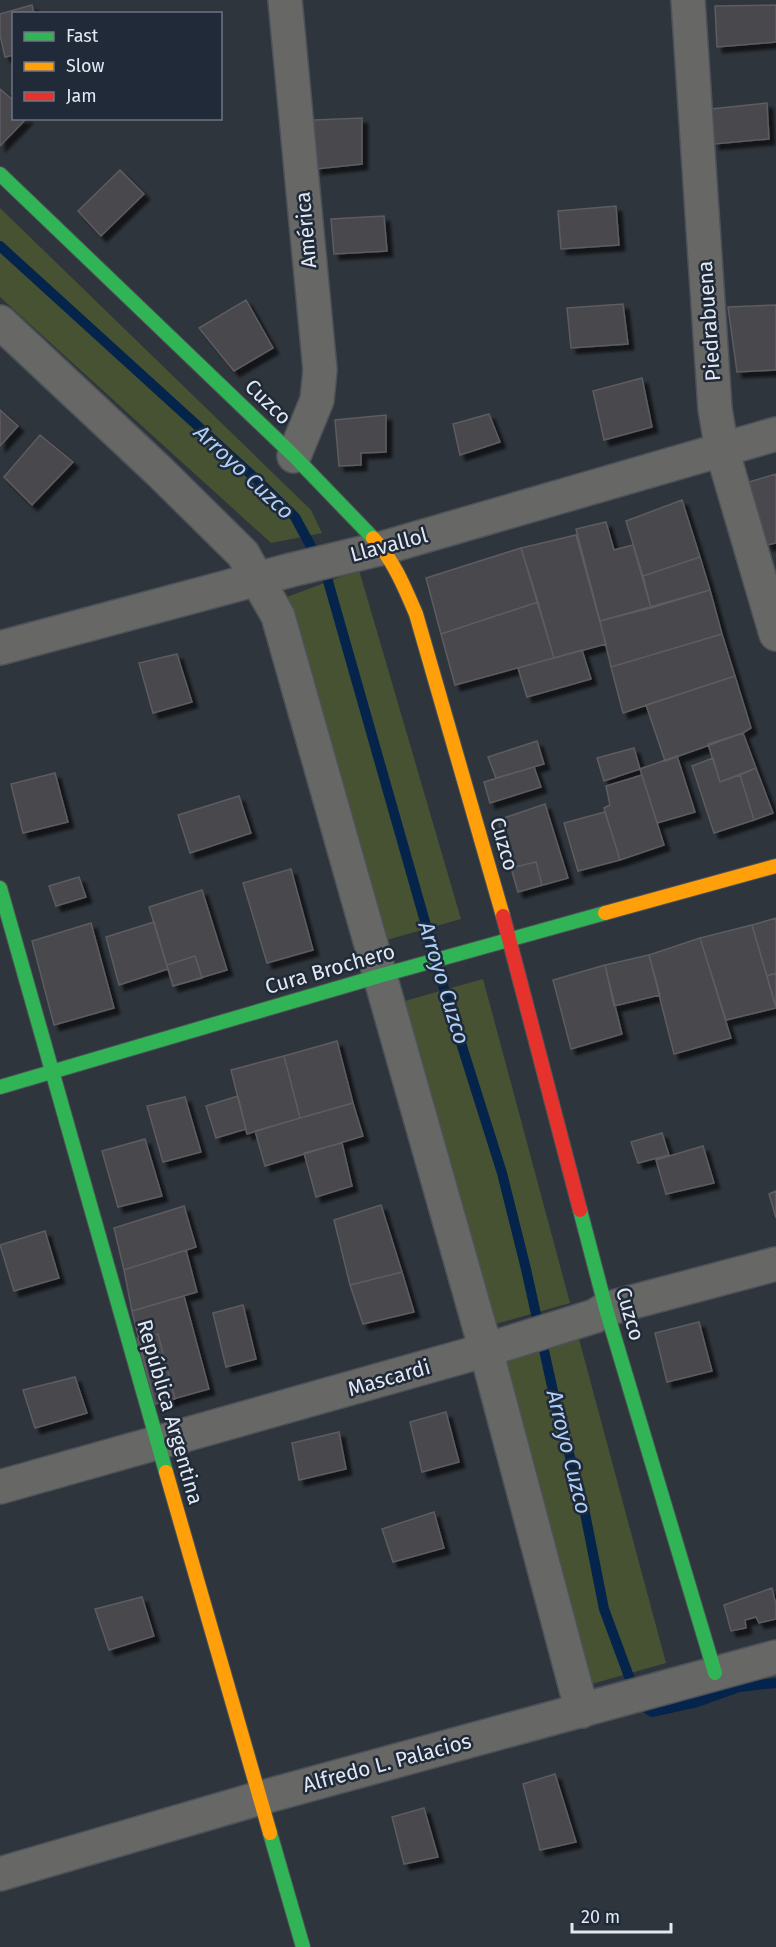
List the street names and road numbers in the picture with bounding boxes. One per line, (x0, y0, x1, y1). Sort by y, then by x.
street label: América (290, 191, 322, 269)
street label: Piedrabuena (692, 260, 726, 382)
street label: Cuzco (239, 374, 297, 430)
street label: Llavallol (347, 522, 431, 568)
street label: Cuzco (484, 814, 524, 874)
street label: Cura Brochero (262, 938, 398, 1000)
street label: Cuzco (610, 1284, 650, 1344)
street label: República Argentina (131, 1316, 209, 1508)
street label: Mascardi (345, 1354, 433, 1402)
street label: Alfredo L. Palacios (300, 1728, 474, 1798)

